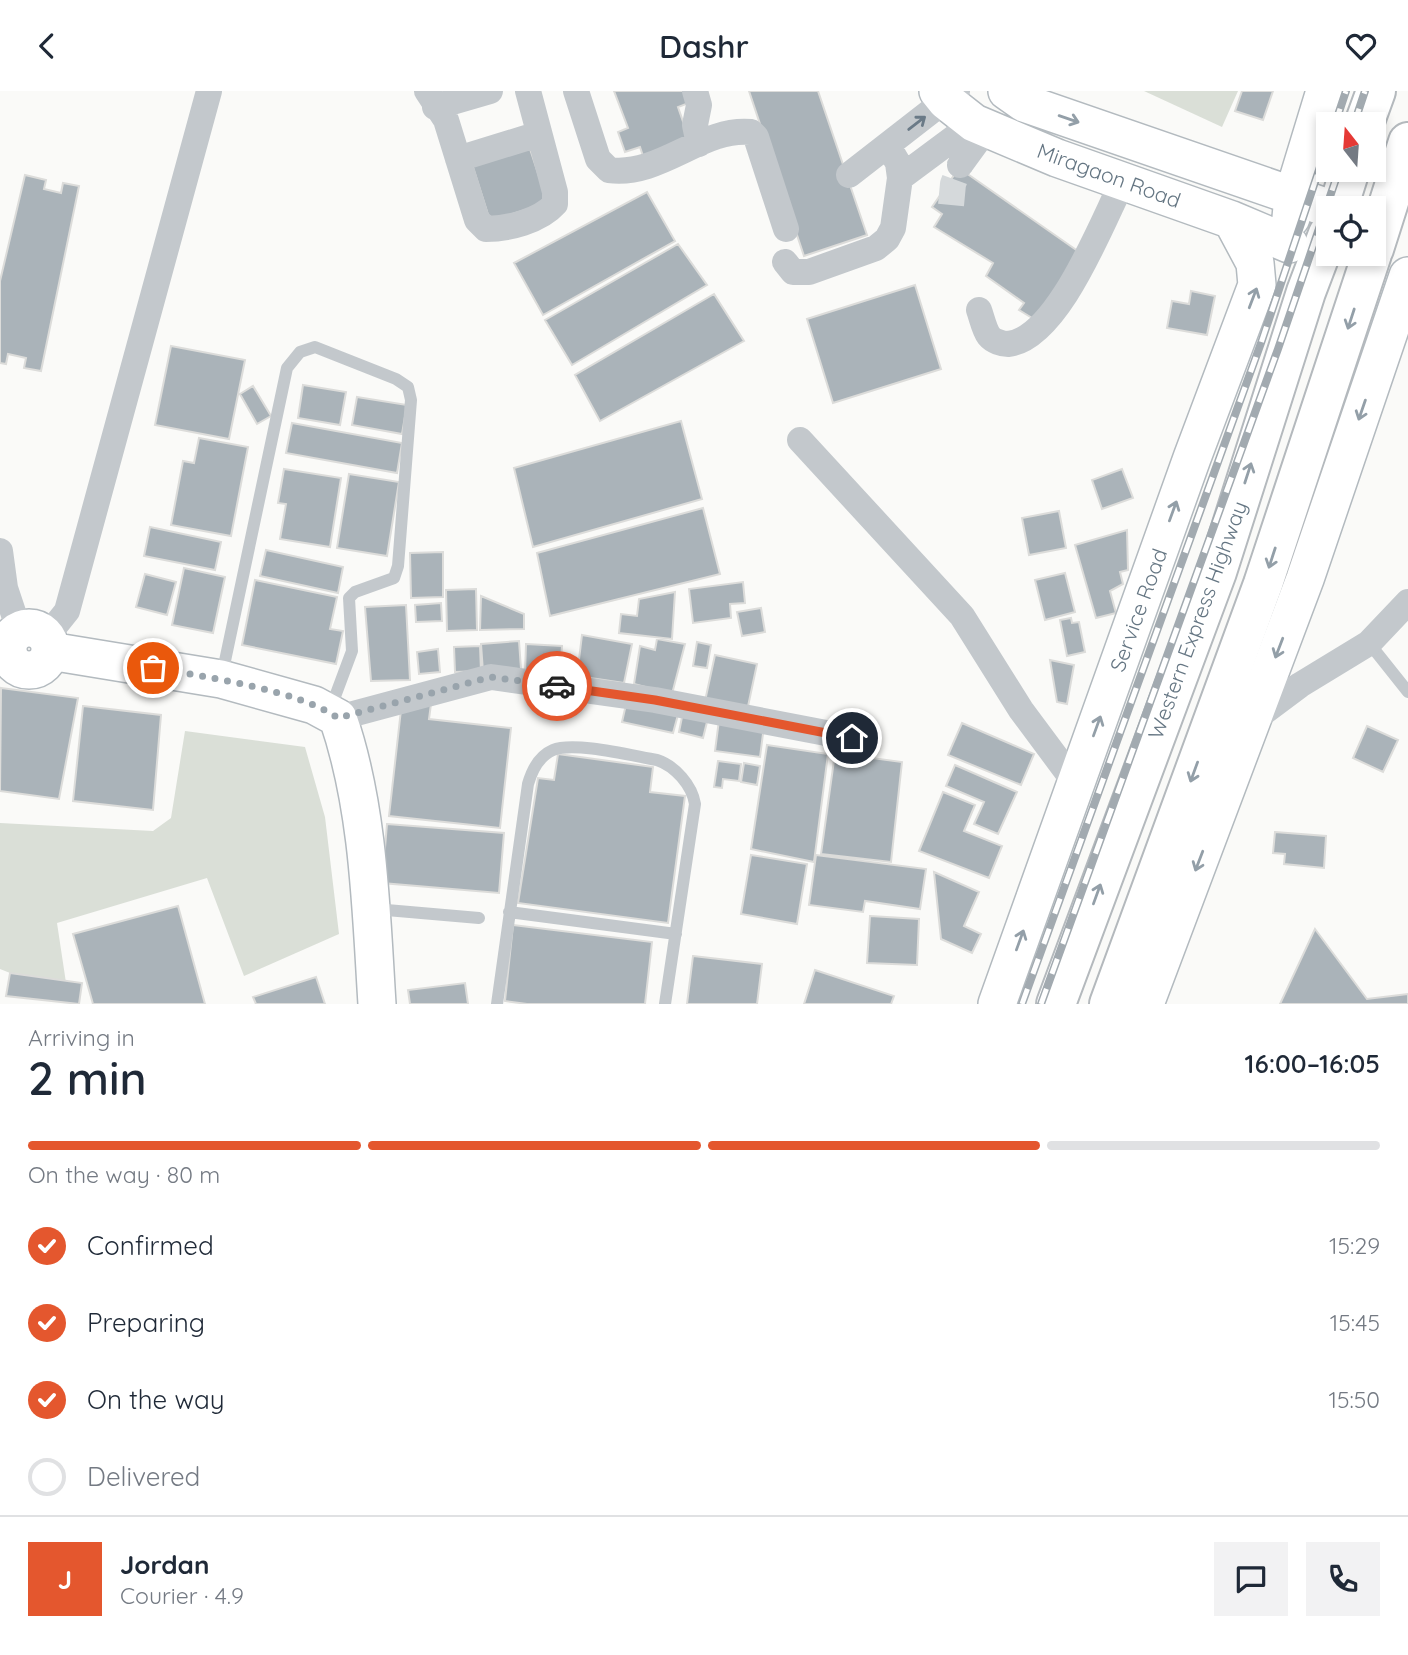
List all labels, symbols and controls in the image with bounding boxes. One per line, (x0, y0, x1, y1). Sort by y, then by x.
text: Dashr (659, 26, 749, 66)
icon: back (28, 27, 66, 65)
icon: heart (1342, 27, 1380, 65)
north arrow (1316, 112, 1386, 182)
map controls (1316, 112, 1386, 266)
one-way arrow (1057, 114, 1079, 126)
one-way arrow (907, 116, 926, 131)
street label: Miragaon Road (1034, 137, 1184, 213)
button: locate (1316, 196, 1386, 266)
one-way arrow (1247, 288, 1260, 310)
one-way arrow (1344, 307, 1356, 329)
one-way arrow (1355, 399, 1368, 421)
one-way arrow (1243, 462, 1256, 484)
street label: Western Express Highway (1142, 497, 1252, 743)
one-way arrow (1168, 501, 1180, 523)
street label: Service Road (1104, 545, 1172, 675)
one-way arrow (1265, 547, 1278, 569)
one-way arrow (1272, 636, 1284, 658)
pin (123, 638, 183, 698)
icon: bag (134, 649, 172, 687)
courier (522, 651, 592, 721)
icon: car (538, 667, 576, 705)
pin (822, 708, 882, 768)
one-way arrow (1092, 715, 1104, 737)
icon: home (833, 719, 871, 757)
one-way arrow (1187, 760, 1199, 782)
one-way arrow (1192, 849, 1204, 871)
one-way arrow (1092, 884, 1104, 906)
one-way arrow (1015, 929, 1027, 951)
text: Arriving in (28, 1023, 135, 1052)
text: 16:00–16:05 (1245, 1047, 1380, 1080)
text: 2 min (28, 1049, 147, 1107)
text: On the way · 80 m (28, 1160, 220, 1189)
icon: check (28, 1227, 66, 1265)
text: Confirmed (87, 1229, 214, 1262)
text: 15:29 (1329, 1231, 1380, 1260)
icon: check (28, 1304, 66, 1342)
text: Preparing (87, 1306, 205, 1339)
text: 15:45 (1330, 1308, 1380, 1337)
icon: check (28, 1381, 66, 1419)
text: On the way (87, 1383, 225, 1416)
text: 15:50 (1328, 1385, 1380, 1414)
text: Delivered (87, 1460, 200, 1493)
button: chat (1214, 1542, 1288, 1616)
button: phone (1306, 1542, 1380, 1616)
text: Jordan (120, 1548, 209, 1581)
text: J (58, 1563, 72, 1596)
text: Courier · 4.9 (120, 1581, 244, 1610)

